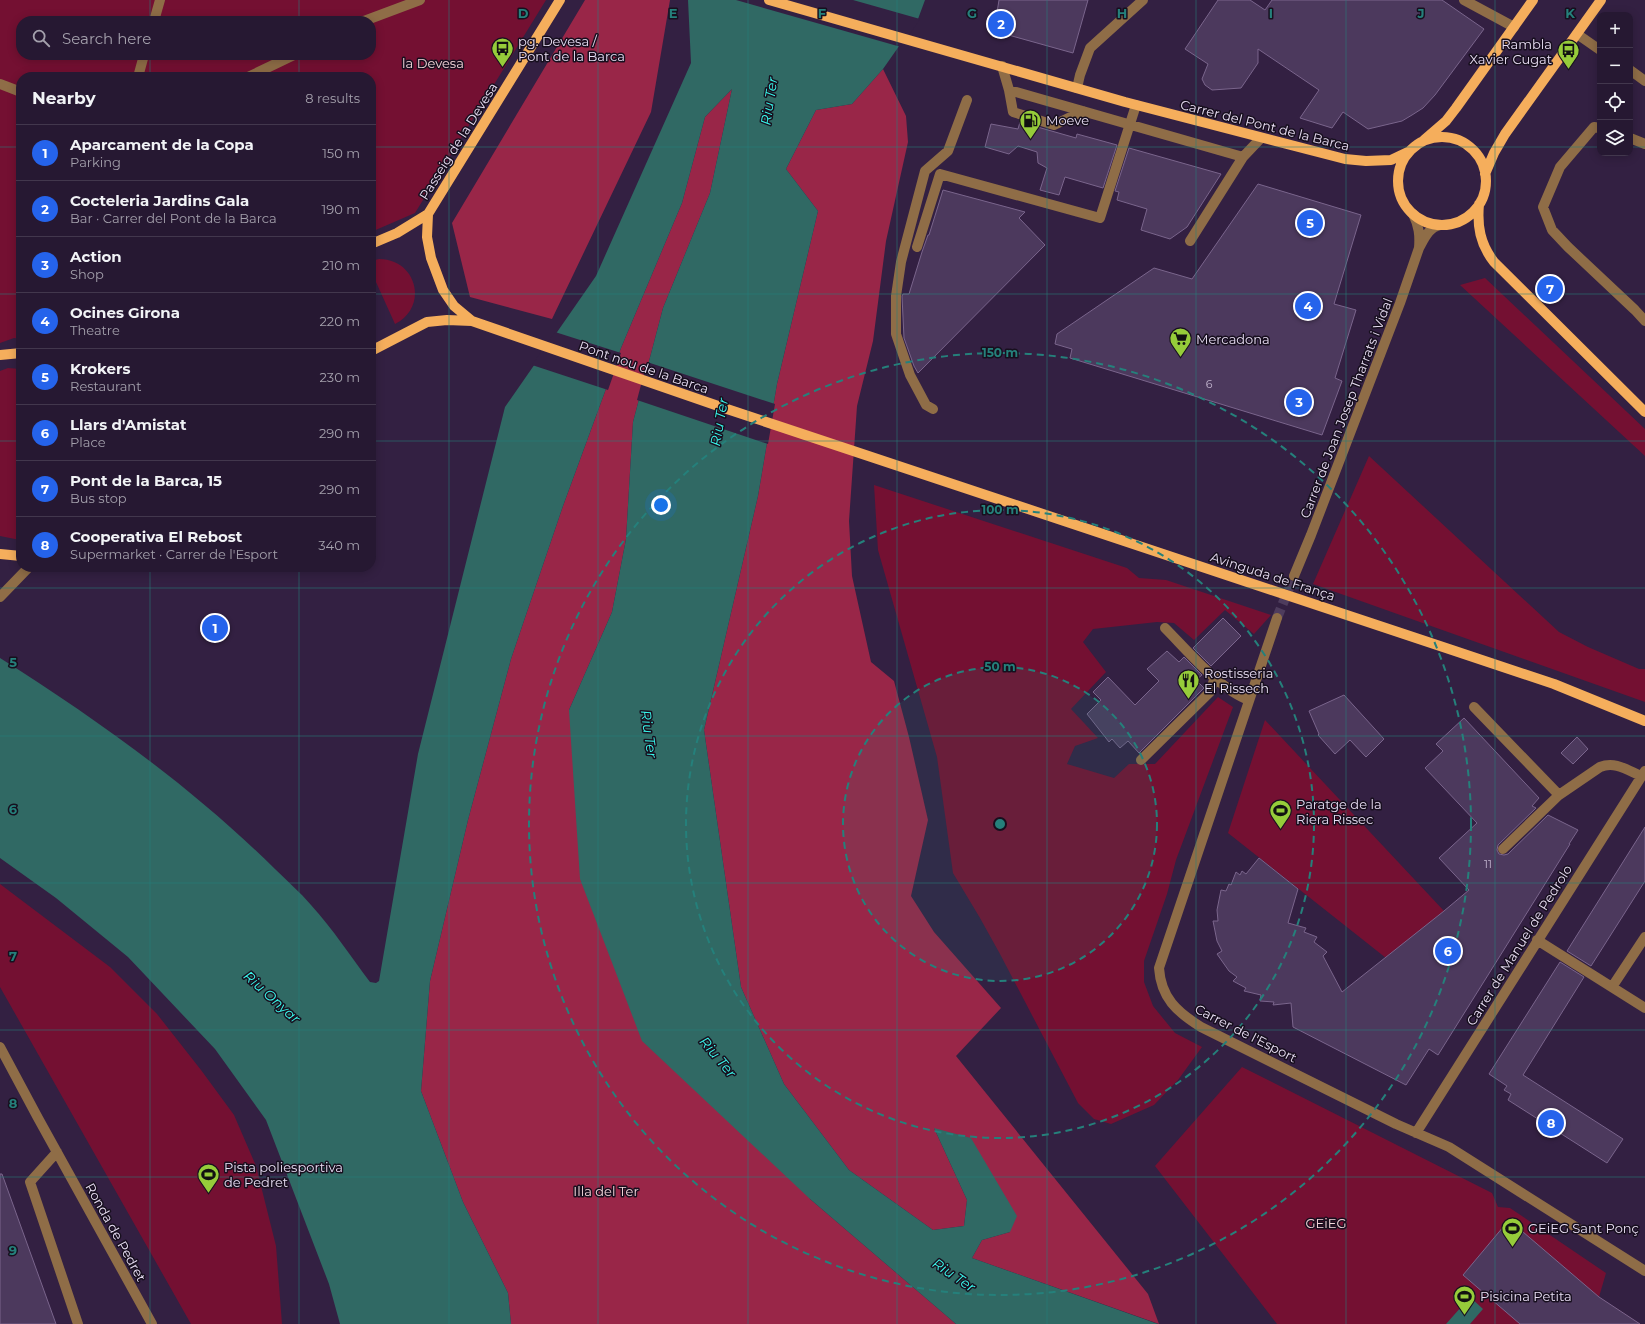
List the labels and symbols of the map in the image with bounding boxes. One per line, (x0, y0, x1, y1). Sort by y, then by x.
text: D (518, 5, 529, 21)
text: E (669, 5, 678, 21)
text: F (818, 5, 826, 21)
text: G (967, 5, 977, 21)
text: H (1117, 5, 1127, 21)
text: I (1269, 5, 1273, 21)
text: J (1416, 5, 1425, 21)
text: K (1565, 5, 1575, 21)
pin: 2 (988, 9, 1014, 39)
place label: pg. Devesa / Pont de la Barca (518, 33, 625, 64)
bus stop icon: pg. Devesa / Pont de la Barca (489, 35, 515, 68)
place label: Rambla Xavier Cugat (1470, 36, 1552, 67)
bus stop icon: Rambla Xavier Cugat (1555, 38, 1581, 71)
park label: la Devesa (402, 55, 464, 71)
water label: Riu Ter (756, 75, 782, 126)
street label: Passeig de la Devesa (415, 80, 501, 202)
street label: Carrer del Pont de la Barca (1179, 96, 1351, 154)
fuel station icon: Moeve (1018, 107, 1044, 140)
place label: Moeve (1046, 112, 1089, 128)
pin: 5 (1297, 208, 1323, 238)
pin: 7 (1537, 274, 1563, 304)
pin: 4 (1295, 291, 1321, 321)
street label: Carrer de Joan Josep Tharrats i Vidal (1296, 296, 1396, 520)
supermarket icon: Mercadona (1168, 326, 1194, 359)
place label: Mercadona (1196, 331, 1270, 347)
street label: Pont nou de la Barca (577, 337, 711, 397)
text: 150 m (982, 345, 1018, 360)
house number: 6 (1206, 377, 1213, 391)
pin: 3 (1286, 387, 1312, 417)
water label: Riu Ter (706, 396, 732, 447)
your location (651, 495, 671, 515)
text: 100 m (982, 502, 1018, 517)
street label: Avinguda de França (1209, 548, 1337, 604)
pin: 1 (202, 613, 228, 643)
text: 5 (9, 654, 17, 670)
text: 50 m (984, 659, 1016, 674)
place label: Rostisseria El Rissech (1204, 665, 1274, 696)
restaurant icon: Rostisseria El Rissech (1176, 667, 1202, 700)
water label: Riu Ter (637, 709, 661, 760)
place label: Paratge de la Riera Rissec (1296, 796, 1382, 827)
sports icon: Paratge de la Riera Rissec (1267, 798, 1293, 831)
text: 6 (9, 801, 18, 817)
centre of rings (993, 817, 1007, 831)
house number: 11 (1484, 857, 1492, 871)
street label: Carrer de Manuel de Pedrolo (1463, 862, 1575, 1028)
pin: 6 (1435, 936, 1461, 966)
text: 7 (9, 948, 17, 964)
water label: Riu Onyar (240, 967, 304, 1027)
street label: Carrer de l'Esport (1192, 1000, 1300, 1066)
water label: Riu Ter (696, 1033, 741, 1082)
text: 8 (9, 1095, 18, 1111)
pin: 8 (1538, 1108, 1564, 1138)
place label: Pista poliesportiva de Pedret (224, 1159, 343, 1190)
sports icon: Pista poliesportiva de Pedret (196, 1161, 222, 1194)
street label: Ronda de Pedret (82, 1180, 150, 1284)
park label: Illa del Ter (573, 1183, 639, 1199)
park label: GEiEG (1306, 1215, 1346, 1231)
sports icon: GEiEG Sant Ponç (1500, 1215, 1526, 1248)
place label: GEiEG Sant Ponç (1528, 1220, 1639, 1236)
text: 9 (9, 1242, 17, 1258)
water label: Riu Ter (929, 1254, 979, 1296)
sports icon: Pisicina Petita (1452, 1283, 1478, 1316)
place label: Pisicina Petita (1480, 1288, 1572, 1304)

